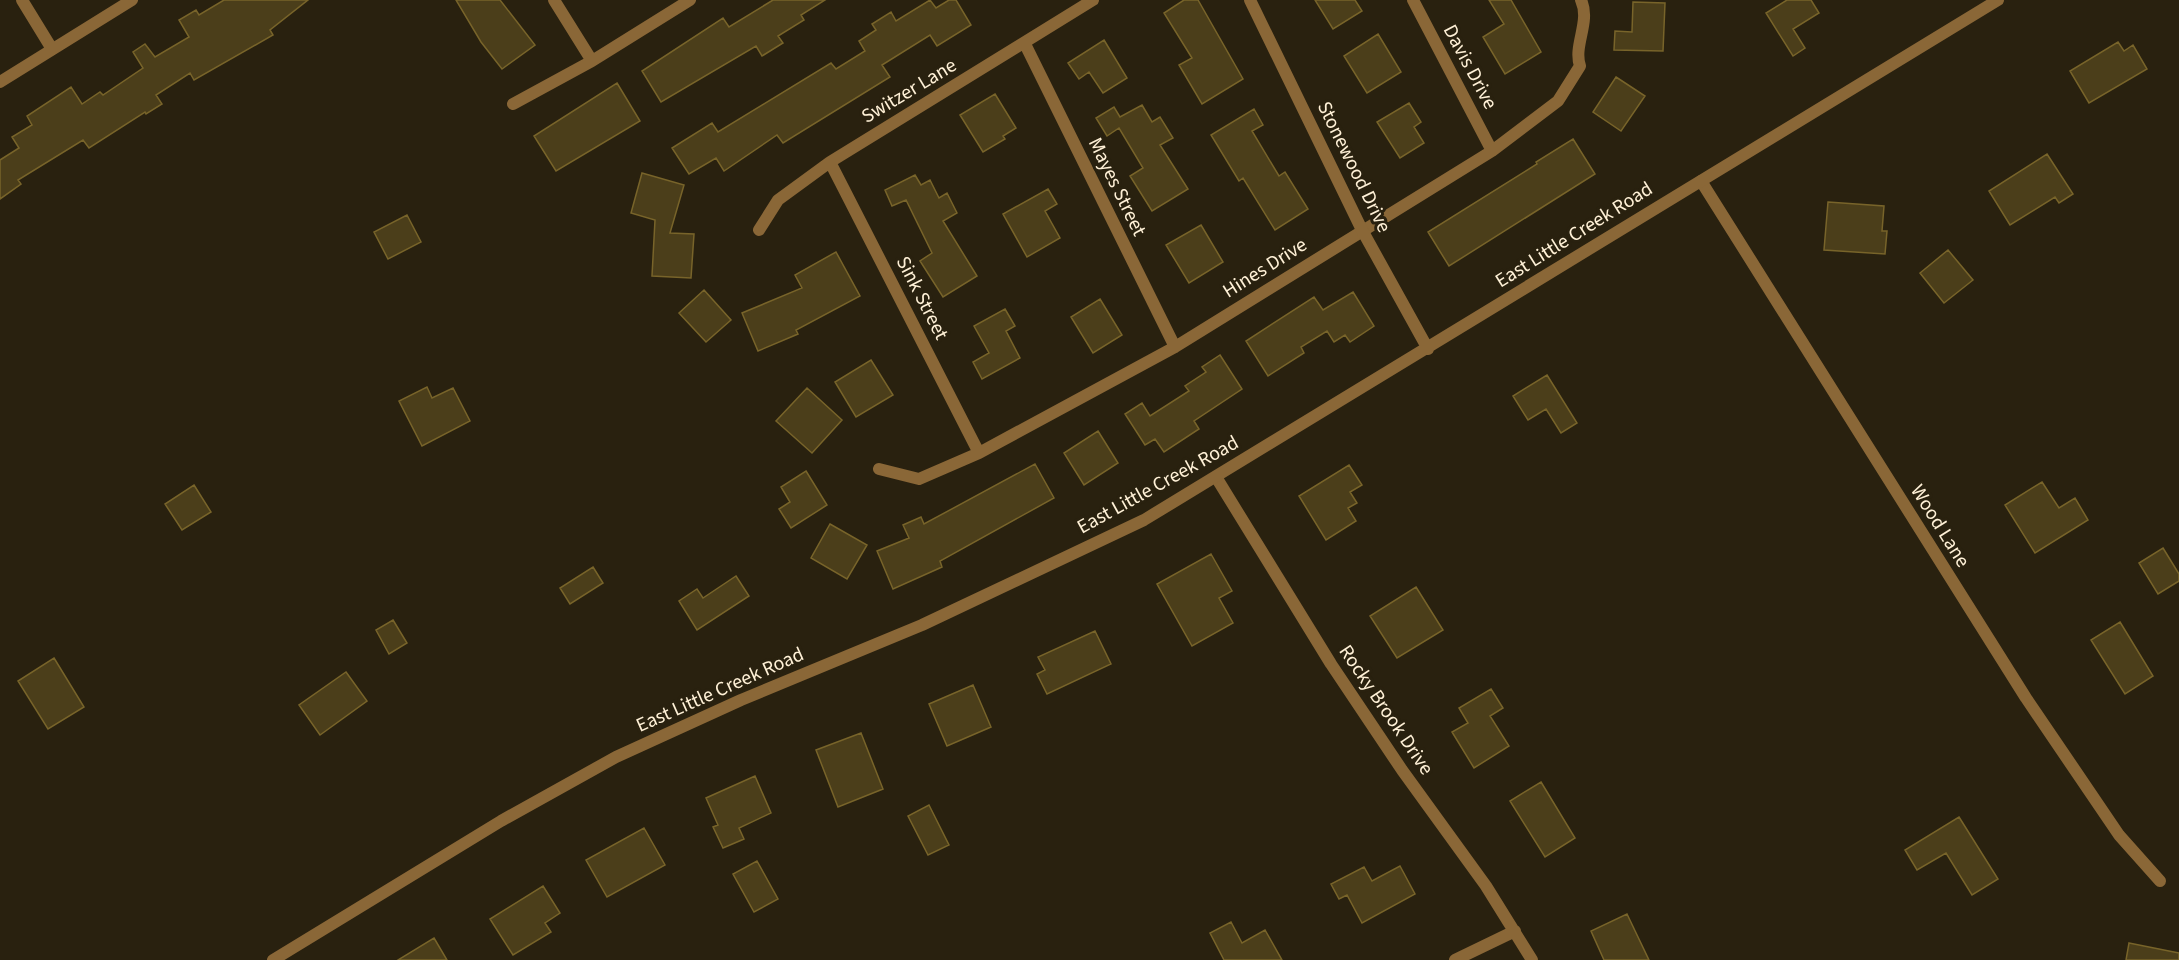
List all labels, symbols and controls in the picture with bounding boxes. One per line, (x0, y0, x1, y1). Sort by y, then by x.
street label: Davis Drive (1436, 20, 1504, 114)
street label: Switzer Lane (856, 52, 962, 130)
street label: Stonewood Drive (1310, 97, 1398, 237)
street label: Mayes Street (1081, 133, 1153, 241)
street label: East Little Creek Road (1490, 175, 1658, 295)
street label: Hines Drive (1217, 231, 1313, 305)
street label: Sink Street (889, 251, 955, 345)
street label: East Little Creek Road (1072, 429, 1244, 541)
street label: Wood Lane (1903, 479, 1977, 573)
street label: Rocky Brook Drive (1332, 639, 1440, 781)
street label: East Little Creek Road (632, 640, 808, 740)

